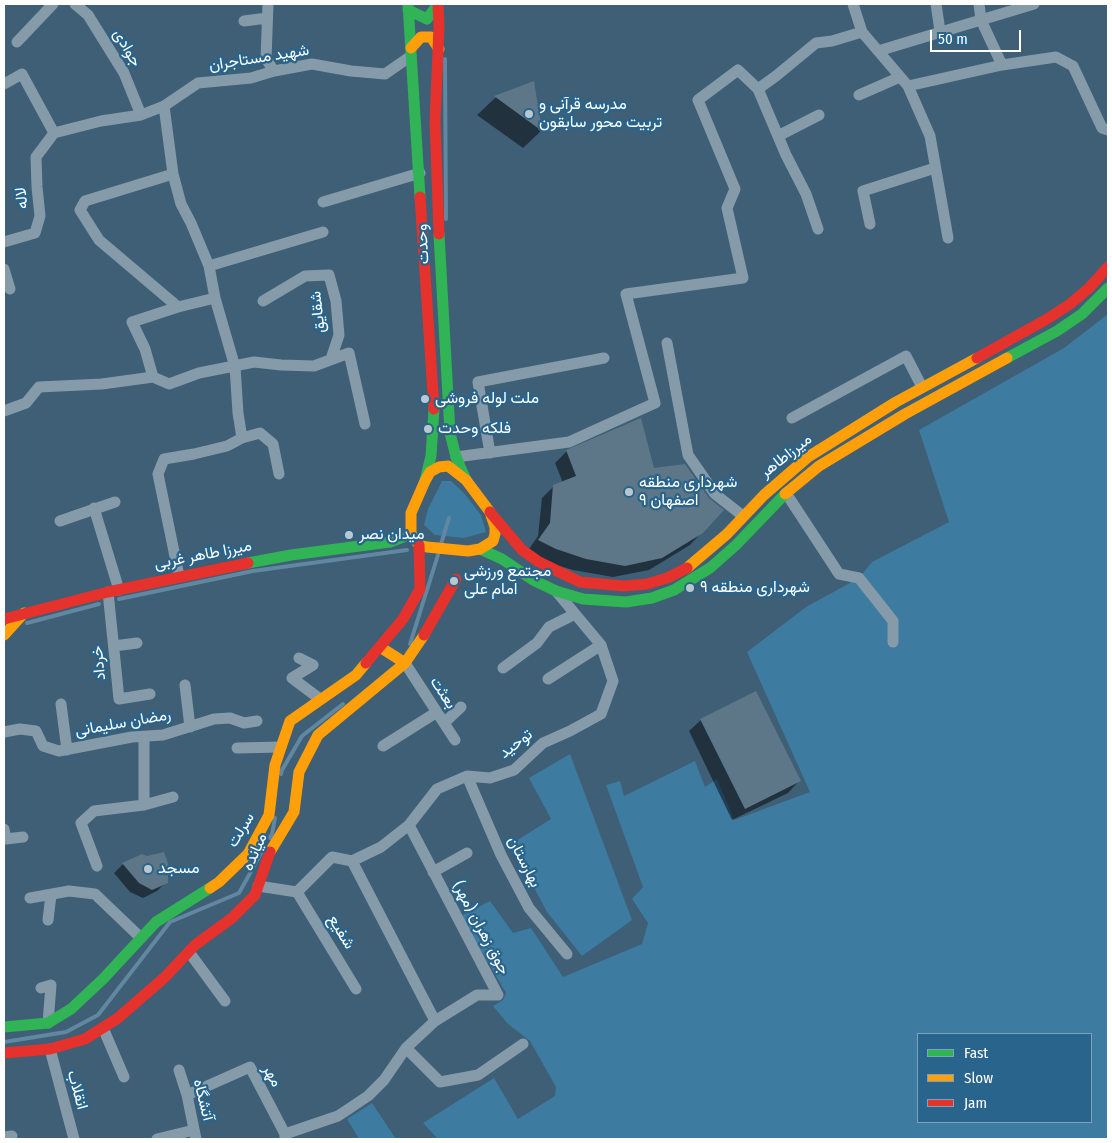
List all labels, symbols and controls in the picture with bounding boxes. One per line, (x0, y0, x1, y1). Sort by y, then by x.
scale bar (932, 20, 1023, 52)
street label: جوادی (109, 26, 145, 70)
text: 50 m (938, 30, 968, 48)
street label: شهید مستاجران (207, 41, 311, 75)
place label: مدرسه قرآنی و تربیت محور سابقون (539, 95, 662, 133)
marker: مدرسه قرآنی و تربیت محور سابقون (523, 108, 535, 120)
street label: لاله (11, 186, 33, 210)
street label: وحدت (412, 223, 434, 265)
street label: شقایق (306, 290, 330, 334)
place label: ملت لوله فروشی (435, 389, 539, 409)
marker: ملت لوله فروشی (419, 393, 431, 405)
place label: فلکه وحدت (438, 419, 511, 439)
marker: فلکه وحدت (422, 423, 434, 435)
street label: میرزاطاهر (756, 430, 816, 482)
place label: شهرداری منطقه ۹ اصفهان (639, 473, 737, 511)
marker: شهرداری منطقه ۹ اصفهان (623, 486, 635, 498)
place label: میدان نصر (359, 525, 425, 545)
marker: میدان نصر (343, 529, 355, 541)
street label: میرزا طاهر غربی (153, 536, 253, 574)
place label: مجتمع ورزشی امام علی (464, 562, 551, 600)
marker: مجتمع ورزشی امام علی (448, 575, 460, 587)
place label: شهرداری منطقه ۹ (700, 578, 810, 598)
marker: شهرداری منطقه ۹ (684, 582, 696, 594)
street label: خرداد (88, 645, 110, 681)
street label: بعثت (426, 673, 460, 713)
street label: رمضان سلیمانی (74, 705, 172, 741)
street label: توحید (495, 725, 537, 763)
street label: سرلت (223, 809, 259, 851)
street label: میانده (238, 830, 272, 874)
street label: بهارستان (503, 833, 545, 891)
place label: مسجد (158, 859, 199, 879)
marker: مسجد (142, 863, 154, 875)
street label: جوق زهران (مهر) (448, 878, 514, 978)
street label: شفیع (323, 911, 359, 953)
legend (917, 1033, 1092, 1123)
text: Fast (964, 1044, 988, 1062)
street label: مهر (258, 1061, 286, 1091)
street label: انقلاب (63, 1068, 91, 1112)
text: Slow (964, 1069, 993, 1087)
street label: آتشگاه (189, 1077, 217, 1123)
text: Jam (964, 1094, 987, 1112)

